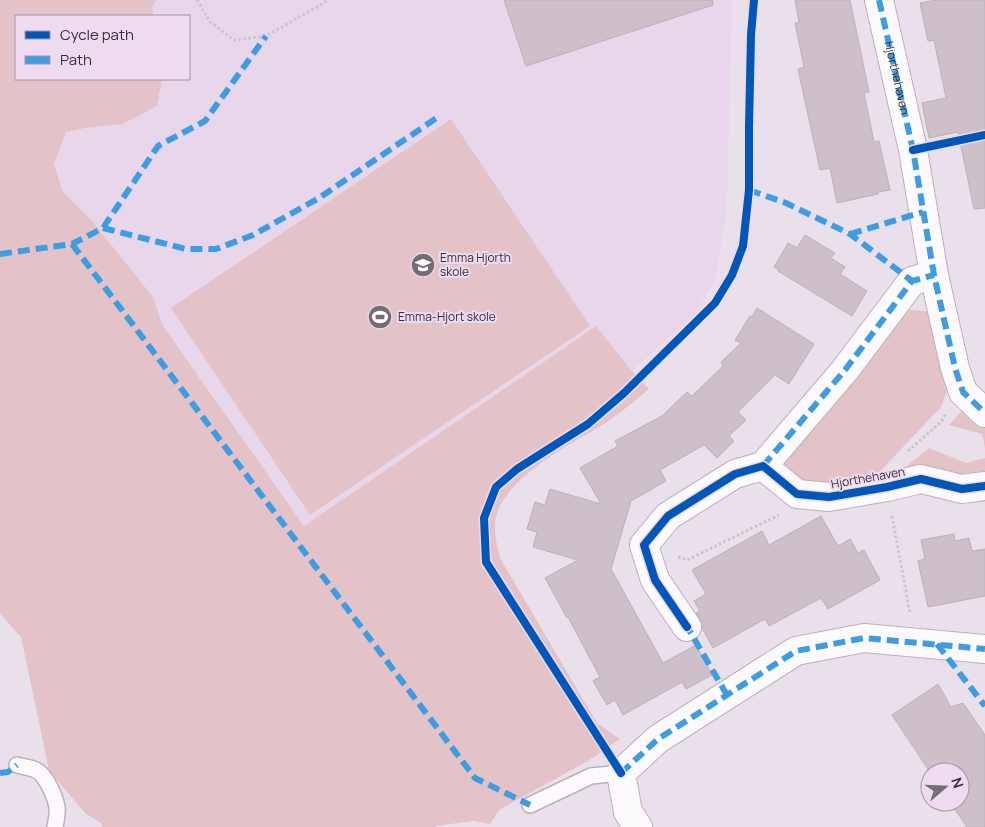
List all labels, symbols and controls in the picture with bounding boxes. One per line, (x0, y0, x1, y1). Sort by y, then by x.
legend (15, 15, 190, 80)
text: Cycle path (60, 24, 134, 45)
street label: Hjorthehaven (881, 39, 914, 116)
text: Path (60, 49, 92, 70)
place label: Emma Hjorth skole (440, 249, 511, 280)
school or university icon: Emma Hjorth skole (410, 252, 436, 278)
sports icon: Emma-Hjort skole (367, 304, 393, 330)
place label: Emma-Hjort skole (398, 308, 496, 325)
street label: Hjorthehaven (830, 463, 906, 492)
north arrow (920, 762, 970, 812)
text: N (947, 775, 968, 790)

